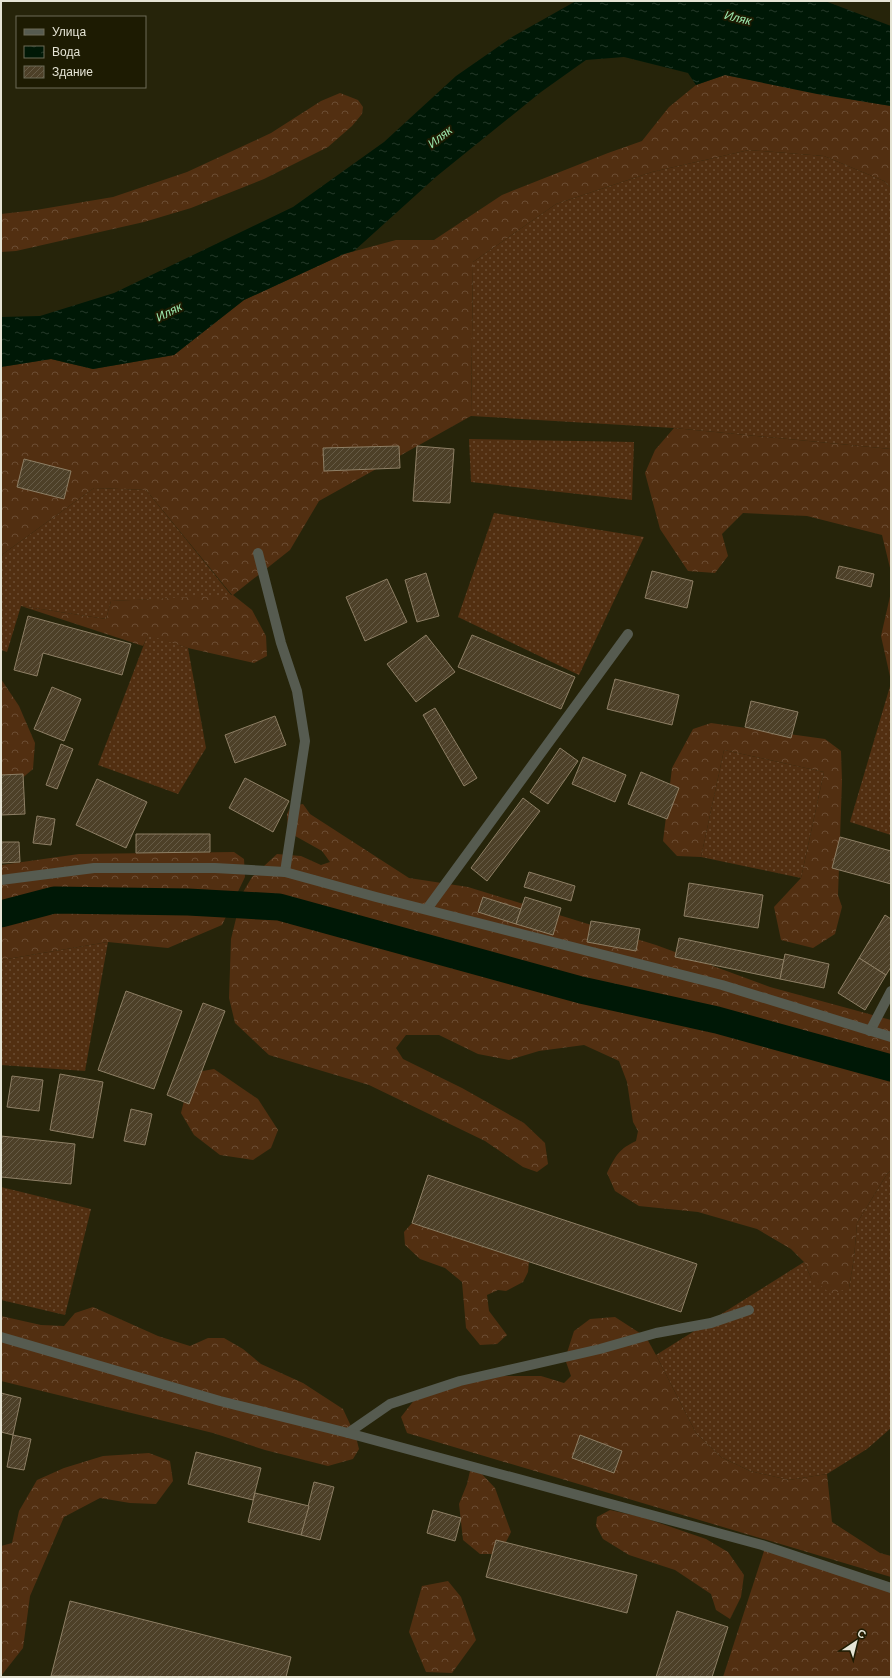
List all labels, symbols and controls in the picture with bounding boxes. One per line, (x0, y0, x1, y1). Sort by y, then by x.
water label: Иляк (723, 8, 754, 28)
legend (16, 16, 146, 88)
text: Улица (52, 25, 86, 39)
text: Вода (52, 45, 80, 59)
text: Здание (52, 65, 93, 79)
water label: Иляк (425, 122, 456, 151)
water label: Иляк (154, 299, 186, 324)
north arrow (836, 1622, 876, 1662)
text: С (855, 1627, 868, 1641)

